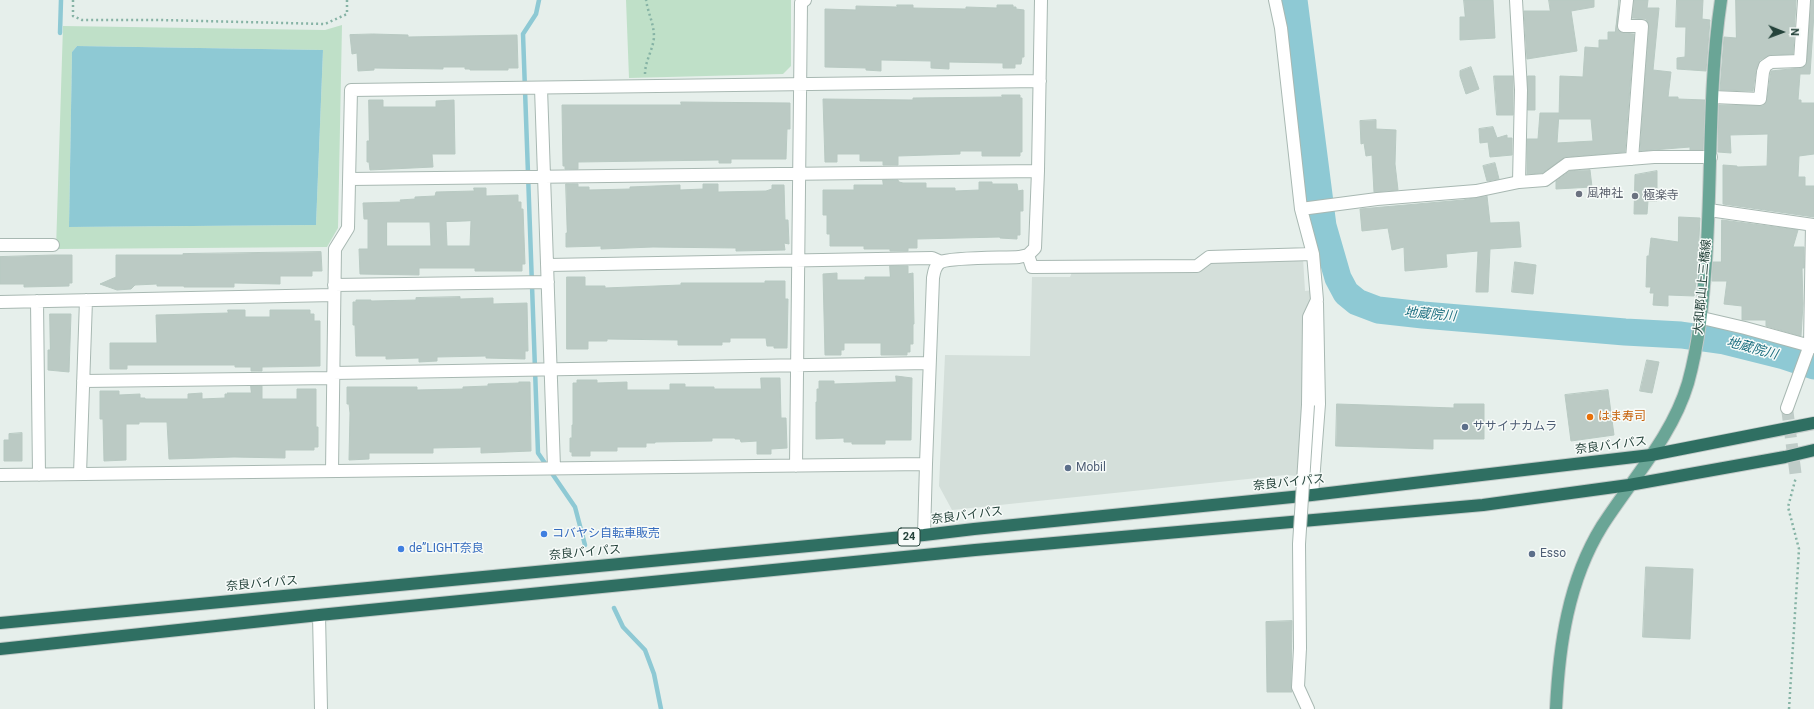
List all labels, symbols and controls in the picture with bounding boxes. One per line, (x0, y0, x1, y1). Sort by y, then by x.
north arrow (1762, 12, 1802, 52)
text: N (1788, 28, 1801, 36)
place label: 風神社 (1587, 187, 1623, 201)
marker: 風神社 (1574, 189, 1584, 199)
place label: 極楽寺 (1643, 189, 1679, 203)
marker: 極楽寺 (1630, 191, 1640, 201)
street label: 大和郡山上三橋線 (1692, 239, 1714, 335)
water label: 地蔵院川 (1403, 305, 1457, 325)
water label: 地蔵院川 (1725, 335, 1779, 363)
place label: はま寿司 (1598, 410, 1646, 424)
marker: はま寿司 (1585, 412, 1595, 422)
place label: ササイナカムラ (1473, 420, 1557, 434)
marker: ササイナカムラ (1460, 422, 1470, 432)
street label: 奈良バイパス (1574, 434, 1648, 458)
place label: Mobil (1076, 461, 1106, 475)
marker: Mobil (1063, 463, 1073, 473)
street label: 奈良バイパス (1252, 472, 1326, 494)
street label: 奈良バイパス (930, 504, 1004, 528)
place label: コバヤシ自転車販売 (552, 527, 660, 541)
road number: 24 (898, 528, 920, 546)
marker: コバヤシ自転車販売 (539, 529, 549, 539)
place label: de”LIGHT奈良 (409, 542, 484, 556)
street label: 奈良バイパス (549, 543, 621, 563)
marker: de”LIGHT奈良 (396, 544, 406, 554)
place label: Esso (1540, 547, 1566, 561)
marker: Esso (1527, 549, 1537, 559)
street label: 奈良バイパス (226, 574, 298, 594)

